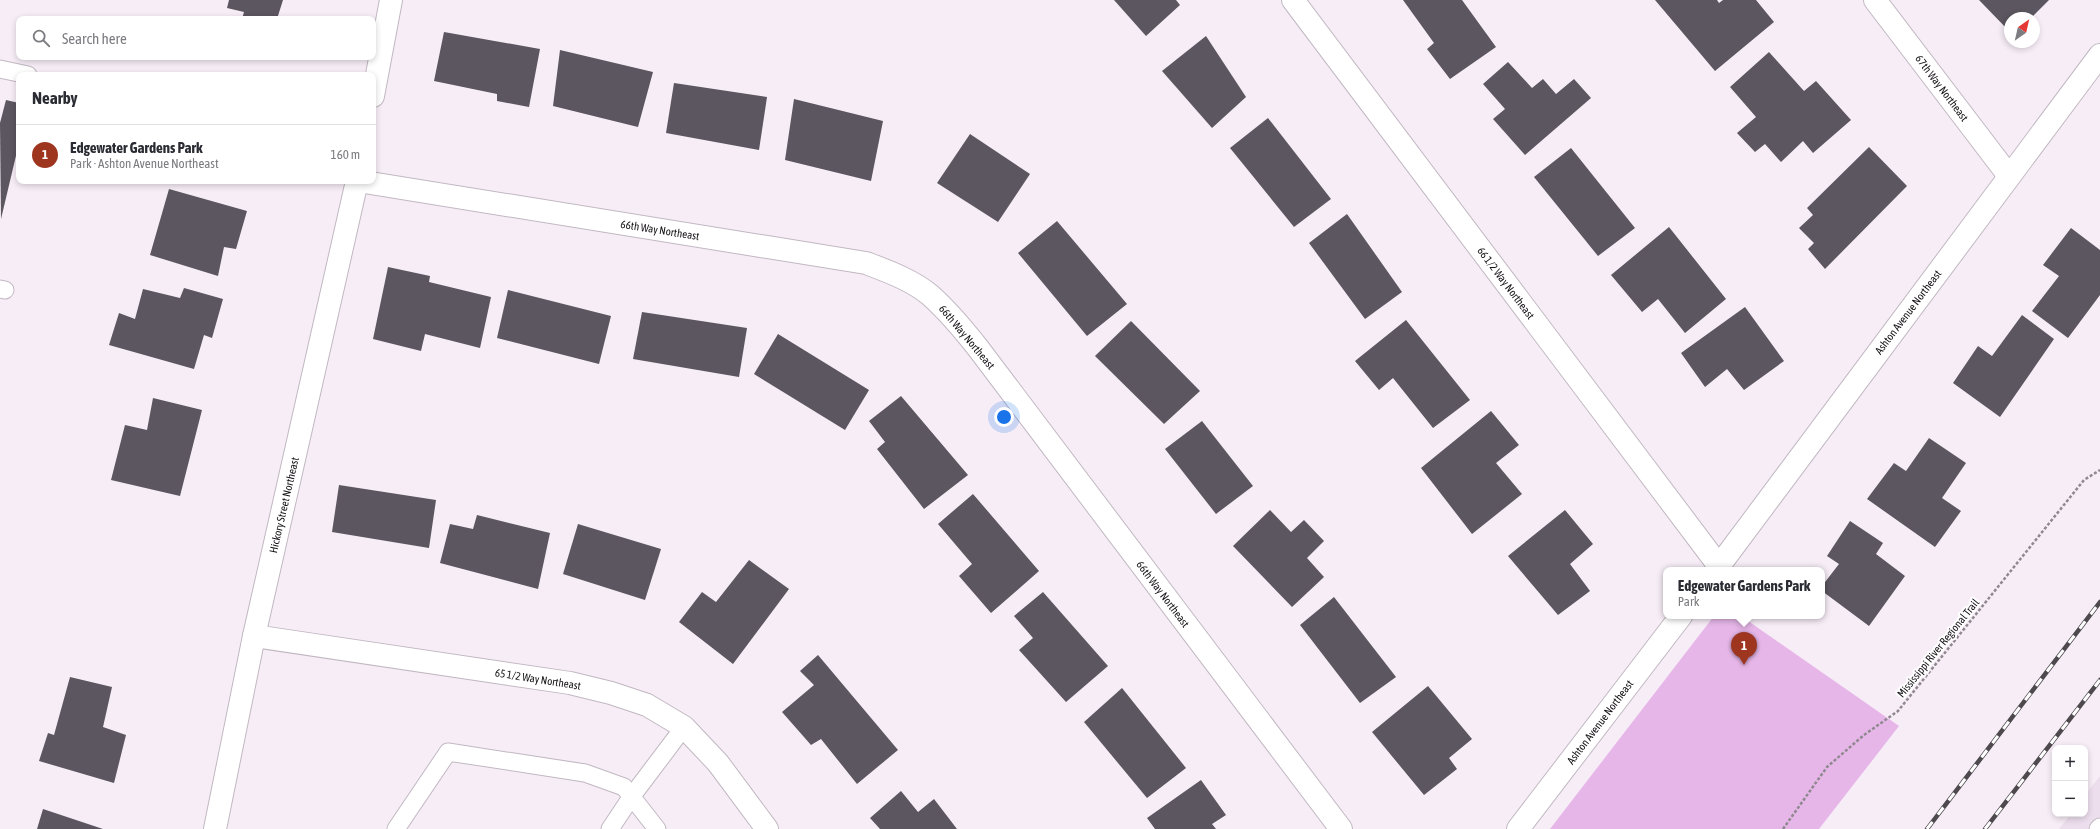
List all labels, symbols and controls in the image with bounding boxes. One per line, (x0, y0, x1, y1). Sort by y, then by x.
north arrow (2004, 12, 2040, 48)
search box (16, 16, 376, 60)
icon: search (30, 27, 52, 49)
text: Search here (62, 30, 127, 47)
street label: 67th Way Northeast (1913, 53, 1971, 123)
text: Nearby (32, 88, 78, 108)
text: Edgewater Gardens Park (70, 139, 203, 156)
text: 1 (42, 147, 48, 162)
text: 160 m (331, 147, 360, 162)
text: Park · Ashton Avenue Northeast (70, 156, 219, 171)
street label: 66th Way Northeast (620, 218, 700, 242)
street label: 66 1/2 Way Northeast (1475, 245, 1537, 321)
street label: Ashton Avenue Northeast (1872, 268, 1944, 356)
street label: 66th Way Northeast (937, 303, 997, 371)
your location (994, 407, 1014, 427)
street label: Hickory Street Northeast (267, 456, 301, 554)
street label: 66th Way Northeast (1134, 559, 1192, 629)
popup (1663, 567, 1825, 619)
text: Edgewater Gardens Park (1678, 577, 1810, 594)
text: Park (1678, 594, 1699, 609)
street label: Mississippi River Regional Trail (1895, 596, 1981, 699)
pin: 1 (1731, 632, 1757, 665)
street label: 65 1/2 Way Northeast (494, 666, 582, 692)
street label: Ashton Avenue Northeast (1564, 678, 1636, 766)
map controls (2052, 745, 2088, 817)
button: + (2052, 745, 2088, 781)
button: − (2052, 781, 2088, 817)

